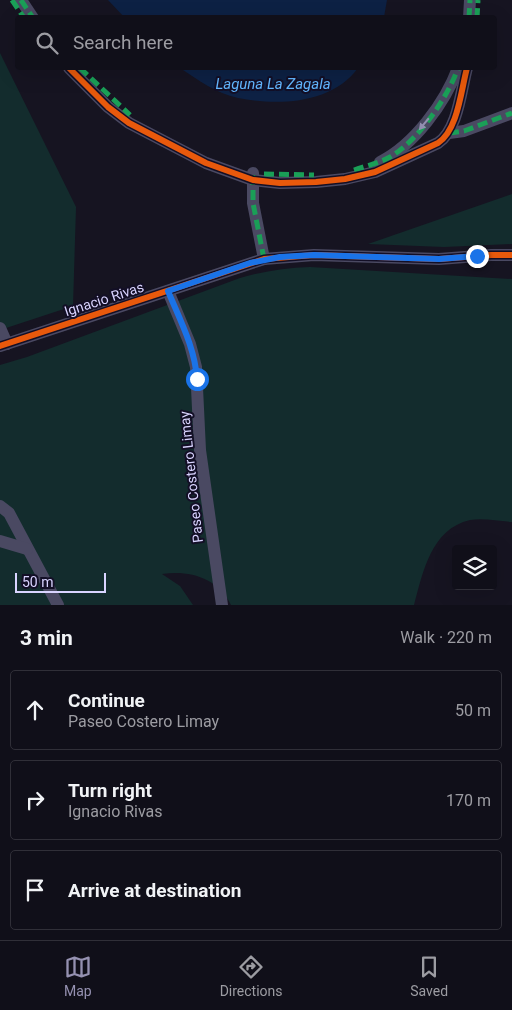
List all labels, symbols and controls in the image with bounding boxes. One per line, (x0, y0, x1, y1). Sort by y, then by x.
search box (15, 15, 497, 70)
icon: search (33, 29, 61, 57)
text: Search here (73, 31, 173, 54)
water label: Laguna La Zagala (215, 75, 331, 93)
one-way arrow (419, 117, 430, 130)
route end (466, 245, 489, 268)
street label: Ignacio Rivas (62, 279, 146, 319)
route start (186, 368, 209, 391)
street label: Paseo Costero Limay (176, 410, 206, 544)
map controls (452, 545, 497, 590)
button: layers (452, 545, 497, 590)
scale bar (15, 570, 106, 593)
text: 50 m (22, 574, 54, 590)
text: 3 min (20, 626, 73, 650)
text: Walk · 220 m (400, 628, 492, 647)
text: Continue (68, 689, 145, 712)
icon: ahead (21, 696, 49, 724)
text: 50 m (455, 701, 491, 720)
text: Paseo Costero Limay (68, 712, 219, 731)
text: Turn right (68, 779, 152, 802)
icon: right (21, 786, 49, 814)
text: 170 m (446, 791, 491, 810)
text: Ignacio Rivas (68, 802, 163, 821)
icon: arrive (21, 876, 49, 904)
text: Arrive at destination (68, 879, 241, 902)
tab: Map (64, 953, 92, 999)
tab: Directions (220, 953, 283, 999)
tab: Saved (410, 953, 448, 999)

